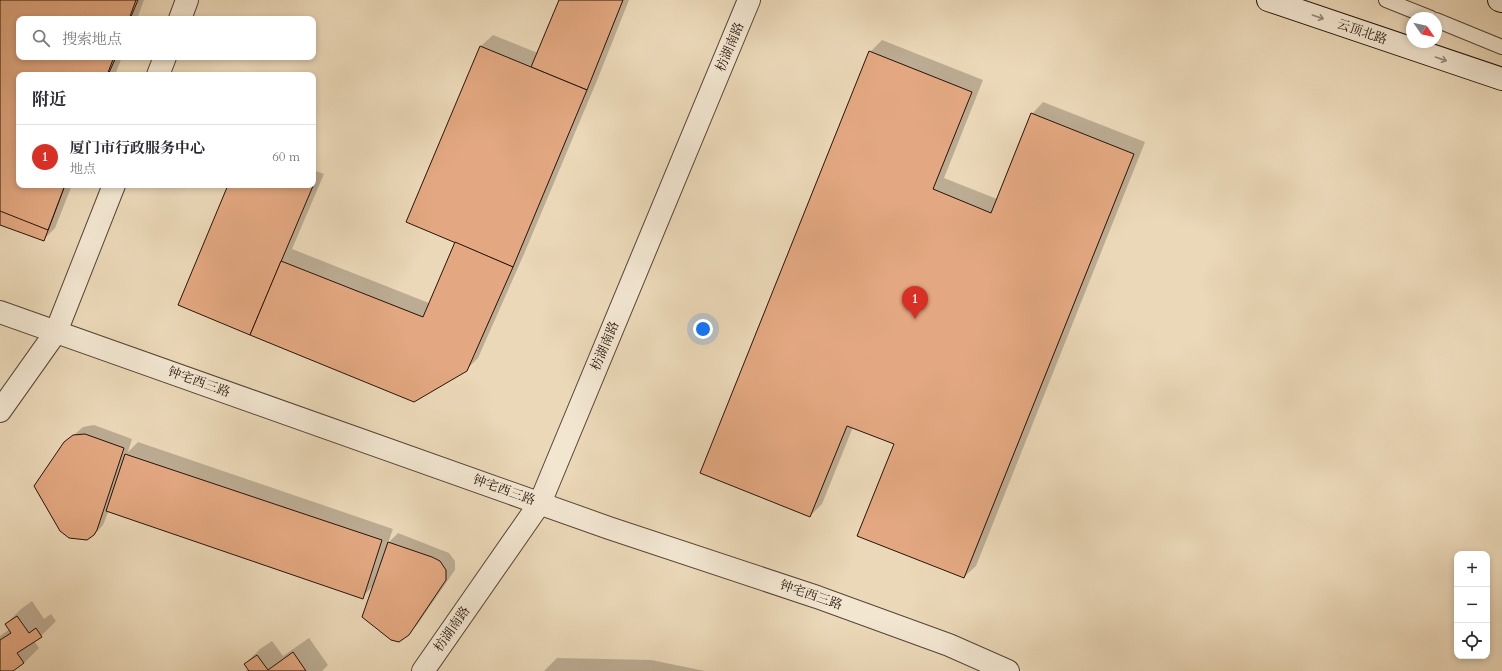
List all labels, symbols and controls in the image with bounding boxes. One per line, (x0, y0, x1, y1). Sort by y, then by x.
north arrow (1406, 12, 1442, 48)
one-way arrow (1312, 14, 1325, 21)
street label: 云顶北路 (1334, 15, 1390, 49)
search box (16, 16, 316, 60)
street label: 枋湖南路 (712, 20, 748, 74)
icon: search (30, 27, 52, 49)
text: 搜索地点 (62, 29, 122, 49)
one-way arrow (1435, 56, 1448, 63)
text: 附近 (32, 88, 66, 111)
text: 厦门市行政服务中心 (70, 138, 205, 158)
text: 1 (42, 148, 48, 166)
text: 60 m (272, 148, 300, 166)
text: 地点 (70, 160, 96, 178)
pin: 1 (902, 286, 928, 319)
street label: 枋湖南路 (587, 319, 623, 373)
your location (693, 319, 713, 339)
street label: 钟宅西三路 (165, 362, 233, 402)
street label: 钟宅西三路 (470, 470, 538, 510)
map controls (1454, 551, 1490, 659)
button: + (1454, 551, 1490, 587)
street label: 钟宅西三路 (777, 576, 845, 614)
button: − (1454, 587, 1490, 623)
street label: 枋湖南路 (430, 603, 474, 655)
button: locate (1454, 623, 1490, 659)

